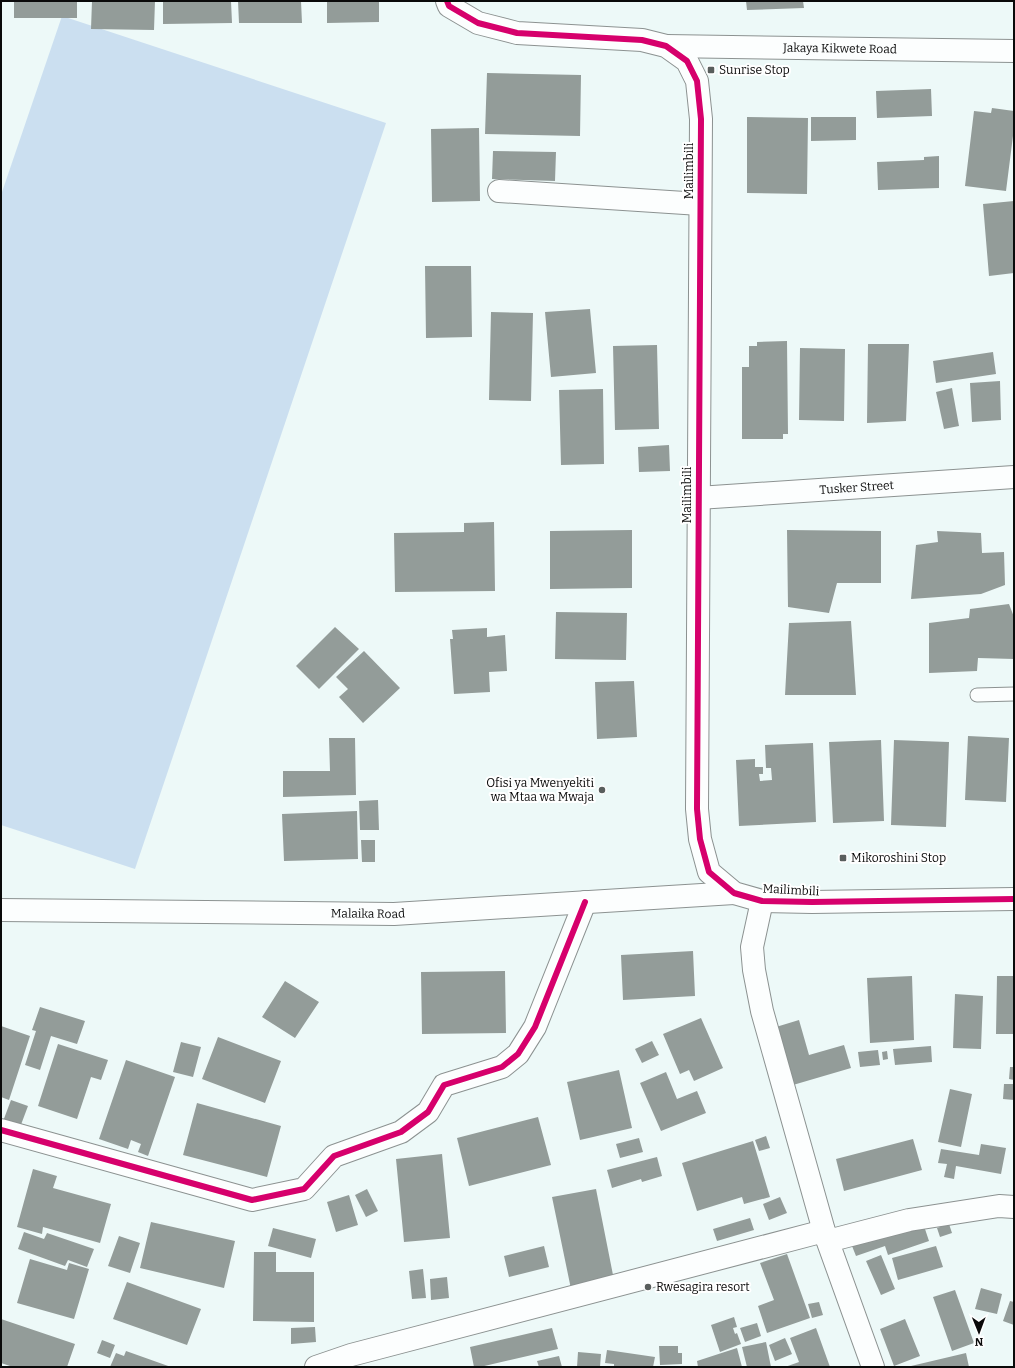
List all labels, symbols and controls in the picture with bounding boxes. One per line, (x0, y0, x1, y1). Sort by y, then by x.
street label: Jakaya Kikwete Road (782, 41, 897, 56)
place label: Sunrise Stop (719, 63, 790, 77)
marker: Sunrise Stop (706, 65, 716, 75)
street label: Mailimbili (682, 142, 696, 199)
street label: Mailimbili (680, 466, 694, 523)
street label: Tusker Street (819, 478, 895, 497)
place label: Ofisi ya Mwenyekiti wa Mtaa wa Mwaja (486, 776, 594, 804)
marker: Ofisi ya Mwenyekiti wa Mtaa wa Mwaja (597, 785, 607, 795)
place label: Mikoroshini Stop (851, 851, 946, 865)
marker: Mikoroshini Stop (838, 853, 848, 863)
street label: Mailimbili (762, 882, 820, 898)
street label: Malaika Road (331, 906, 406, 921)
place label: Rwesagira resort (656, 1280, 750, 1294)
marker: Rwesagira resort (643, 1282, 653, 1292)
north arrow (959, 1312, 999, 1352)
text: N (974, 1335, 984, 1348)

